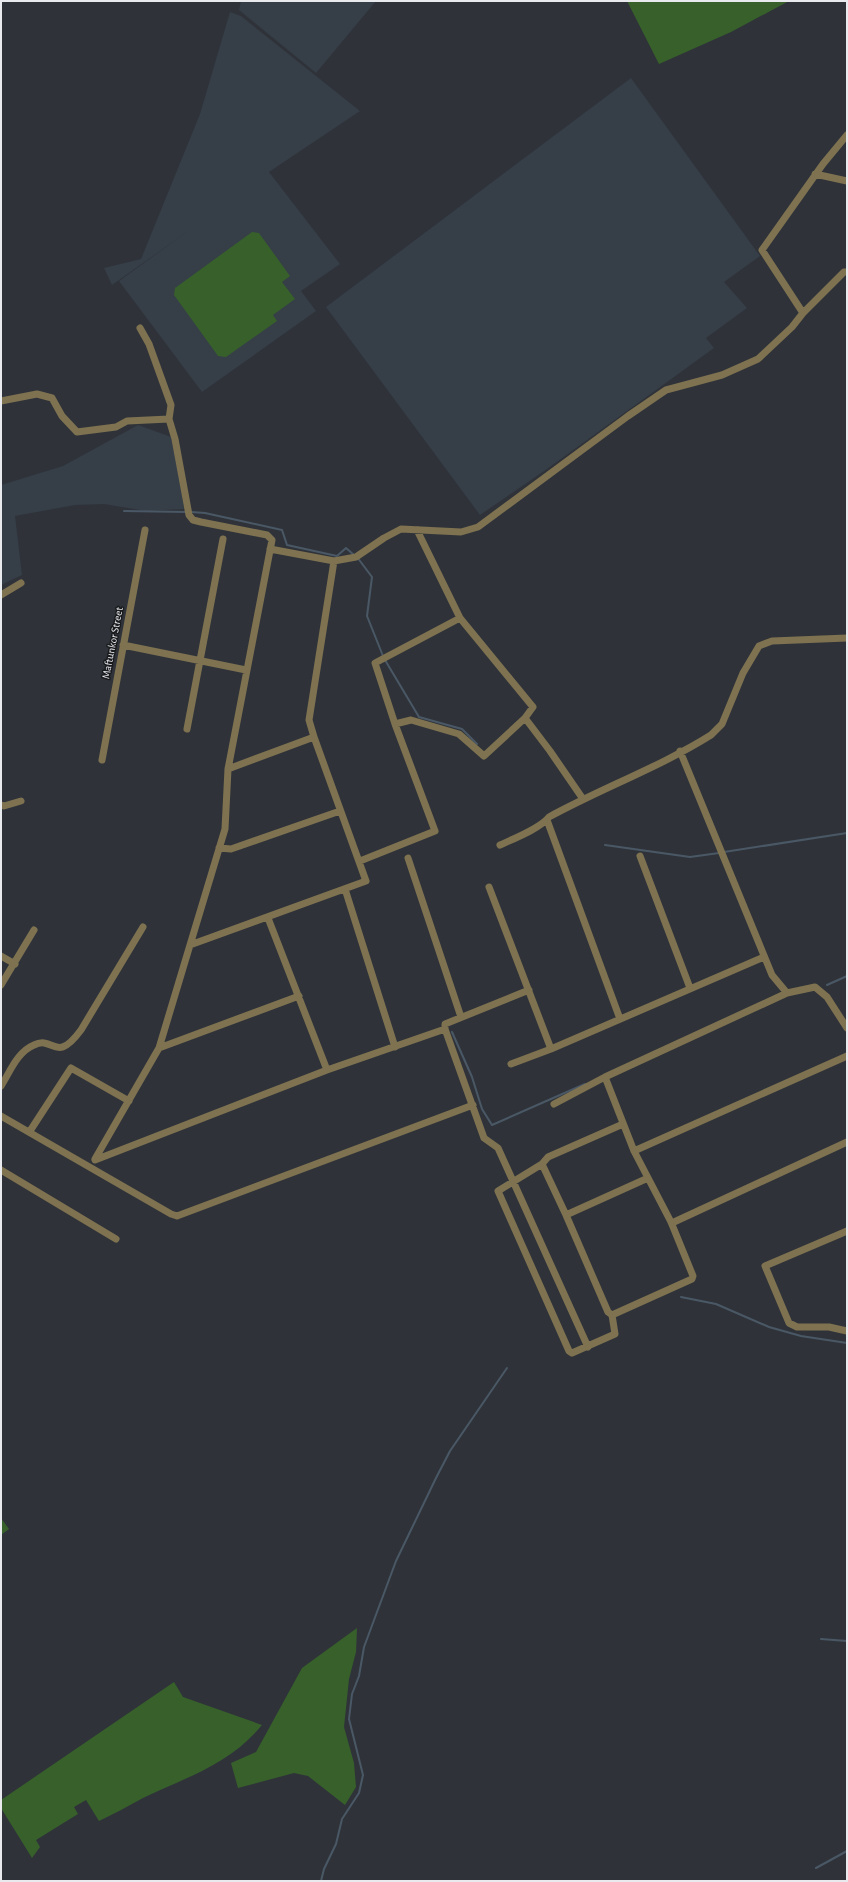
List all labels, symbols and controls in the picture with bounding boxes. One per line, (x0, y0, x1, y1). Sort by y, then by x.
street label: Maftunkor Street (100, 606, 125, 680)

